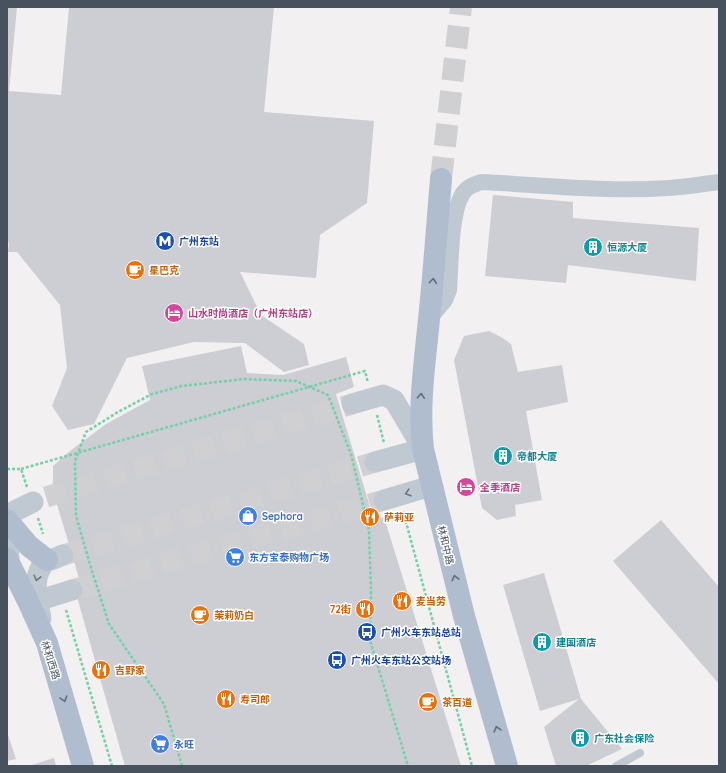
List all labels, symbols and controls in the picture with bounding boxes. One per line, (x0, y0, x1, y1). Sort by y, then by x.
metro station icon: 广州东站 (154, 230, 176, 252)
place label: 广州东站 (179, 235, 219, 248)
building icon: 恒源大厦 (582, 236, 604, 258)
place label: 恒源大厦 (607, 241, 647, 254)
cafe icon: 星巴克 (124, 259, 146, 281)
place label: 星巴克 (149, 264, 179, 277)
one-way arrow (428, 278, 437, 284)
hotel icon: 山水时尚酒店（广州东站店） (163, 302, 185, 324)
place label: 山水时尚酒店（广州东站店） (188, 307, 318, 320)
one-way arrow (417, 393, 426, 399)
building icon: 帝都大厦 (492, 445, 514, 467)
place label: 帝都大厦 (517, 450, 557, 463)
hotel icon: 全季酒店 (455, 476, 477, 498)
place label: 全季酒店 (479, 481, 520, 494)
one-way arrow (404, 488, 411, 497)
shop icon: Sephora (237, 505, 259, 527)
restaurant icon: 萨莉亚 (359, 506, 381, 528)
place label: Sephora (262, 510, 303, 523)
place label: 萨莉亚 (384, 511, 414, 524)
street label: 林和中路 (434, 524, 457, 566)
supermarket icon: 东方宝泰购物广场 (224, 546, 246, 568)
place label: 东方宝泰购物广场 (249, 551, 329, 564)
one-way arrow (34, 575, 42, 582)
one-way arrow (451, 575, 459, 581)
restaurant icon: 麦当劳 (391, 590, 413, 612)
place label: 麦当劳 (416, 595, 446, 608)
restaurant icon: 72街 (354, 598, 376, 620)
place label: 72街 (330, 603, 351, 616)
cafe icon: 茉莉奶白 (189, 604, 211, 626)
place label: 茉莉奶白 (214, 609, 254, 622)
bus stop icon: 广州火车东站总站 (356, 621, 378, 643)
place label: 广州火车东站总站 (381, 626, 461, 639)
building icon: 建国酒店 (531, 631, 553, 653)
place label: 建国酒店 (556, 636, 596, 649)
street label: 林和西路 (38, 639, 63, 681)
bus stop icon: 广州火车东站公交站场 (326, 649, 348, 671)
place label: 广州火车东站公交站场 (351, 654, 451, 667)
restaurant icon: 吉野家 (90, 659, 112, 681)
place label: 吉野家 (115, 664, 145, 677)
restaurant icon: 寿司郎 (215, 688, 237, 710)
cafe icon: 茶百道 (417, 691, 439, 713)
place label: 寿司郎 (240, 693, 270, 706)
one-way arrow (59, 695, 68, 702)
place label: 茶百道 (442, 696, 472, 709)
one-way arrow (493, 725, 502, 732)
building icon: 广东社会保险 (569, 727, 591, 749)
place label: 广东社会保险 (594, 732, 655, 745)
supermarket icon: 永旺 (149, 733, 171, 755)
place label: 永旺 (174, 738, 194, 751)

